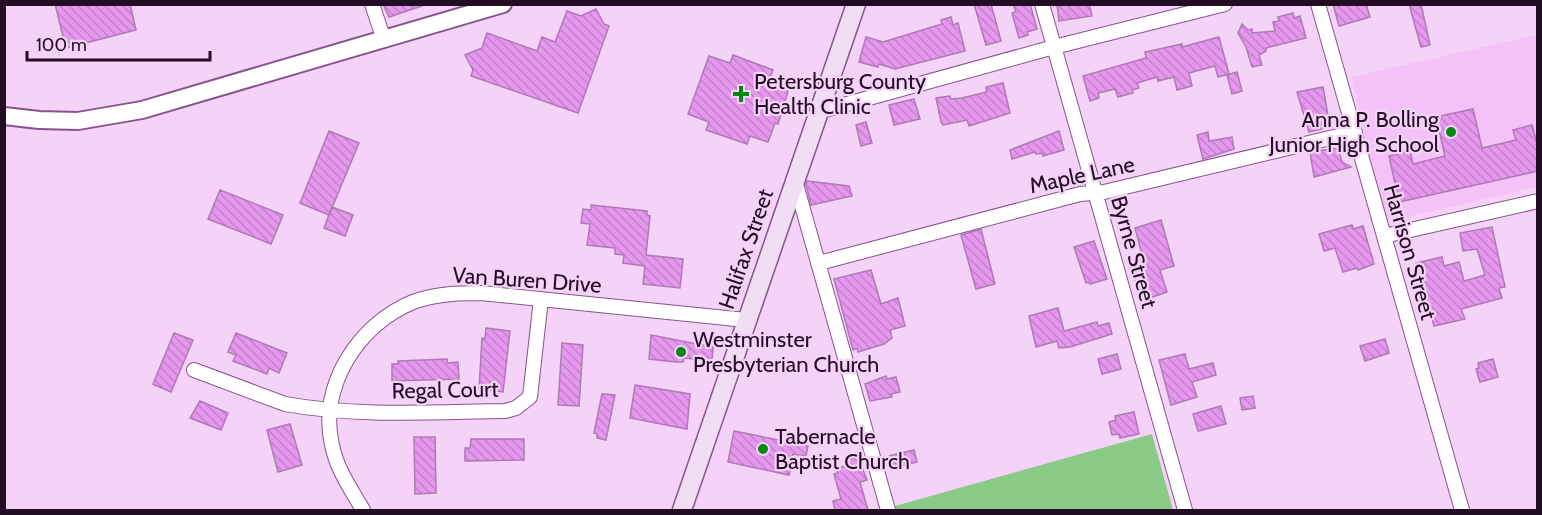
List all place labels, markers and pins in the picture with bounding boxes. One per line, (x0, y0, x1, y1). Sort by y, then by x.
place label: Petersburg County Health Clinic (754, 68, 926, 120)
marker: Petersburg County Health Clinic (732, 85, 750, 103)
place label: Anna P. Bolling Junior High School (1268, 106, 1440, 158)
marker: Anna P. Bolling Junior High School (1444, 125, 1458, 139)
place label: Westminster Presbyterian Church (693, 326, 879, 378)
marker: Westminster Presbyterian Church (674, 345, 688, 359)
place label: Tabernacle Baptist Church (775, 423, 910, 475)
marker: Tabernacle Baptist Church (756, 442, 770, 456)

